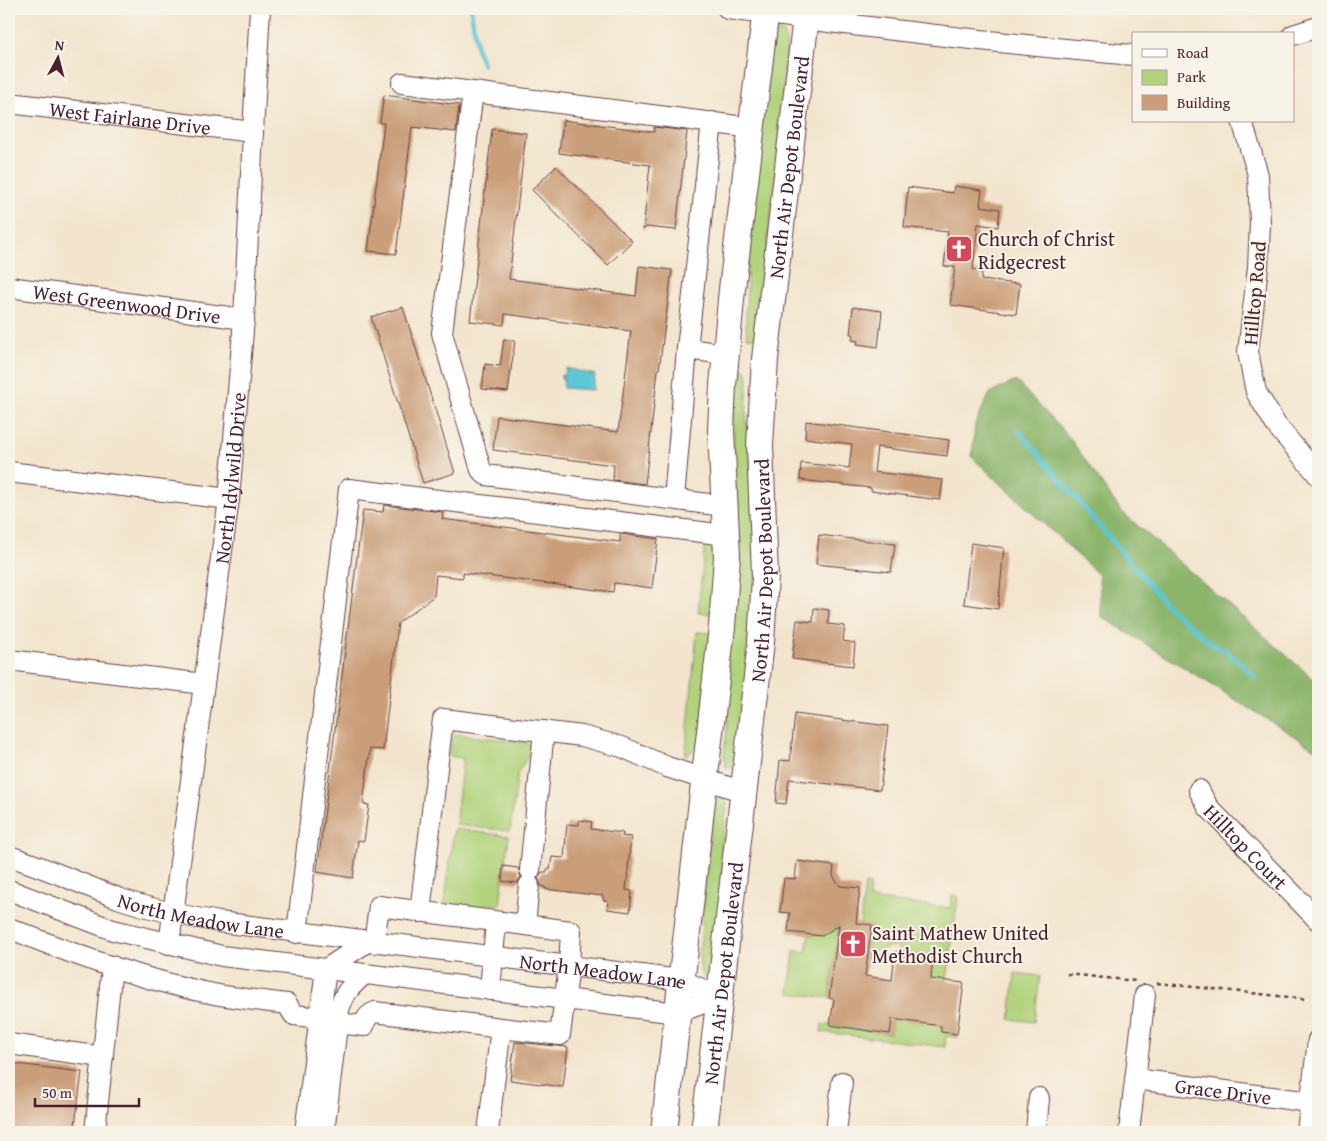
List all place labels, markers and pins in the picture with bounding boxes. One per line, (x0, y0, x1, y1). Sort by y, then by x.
place label: Church of Christ Ridgecrest (978, 224, 1115, 276)
church icon: Church of Christ Ridgecrest (944, 234, 974, 264)
place label: Saint Mathew United Methodist Church (872, 918, 1049, 970)
church icon: Saint Mathew United Methodist Church (838, 929, 868, 959)

